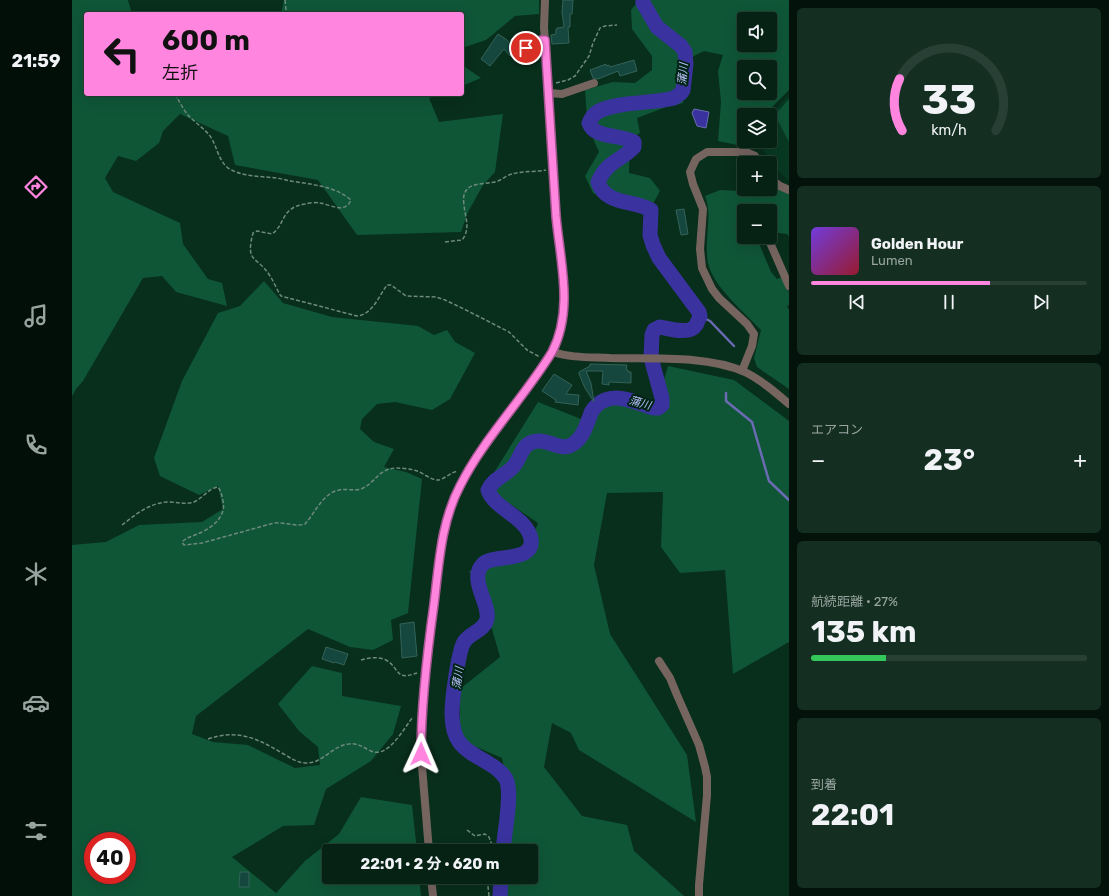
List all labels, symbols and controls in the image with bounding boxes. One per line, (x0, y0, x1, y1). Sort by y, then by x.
map controls (737, 12, 777, 244)
button: sound (737, 12, 777, 52)
text: 600 m (162, 24, 250, 57)
icon: left (96, 28, 148, 80)
pin (509, 31, 543, 65)
icon: arrive (515, 37, 537, 59)
text: 21:59 (11, 50, 61, 72)
button: search (737, 60, 777, 100)
water label: 蒲川 (676, 61, 691, 86)
text: 左折 (162, 62, 198, 84)
text: 33 (922, 75, 976, 124)
button: layers (737, 108, 777, 148)
text: km/h (931, 121, 967, 138)
button: + (737, 156, 777, 196)
icon: directions (22, 173, 50, 201)
button: − (737, 204, 777, 244)
text: Golden Hour (871, 235, 963, 253)
text: Lumen (871, 253, 913, 268)
icon: previous (846, 291, 868, 313)
icon: pause (938, 291, 960, 313)
icon: next (1030, 291, 1052, 313)
icon: music (22, 302, 50, 330)
water label: 蒲川 (628, 394, 653, 412)
text: エアコン (811, 422, 863, 437)
icon: phone (22, 431, 50, 459)
text: 23° (923, 442, 975, 478)
text: − (811, 447, 825, 474)
text: + (1073, 447, 1087, 474)
icon: climate (22, 560, 50, 588)
text: 航続距離 · 27% (811, 594, 898, 609)
text: 135 km (811, 614, 916, 650)
water label: 蒲川 (450, 665, 466, 690)
icon: car (22, 689, 50, 717)
position arrow (400, 733, 442, 775)
text: 到着 (811, 777, 837, 792)
text: 22:01 (811, 797, 894, 833)
icon: filters (22, 817, 50, 845)
speed limit sign: 40 (84, 832, 136, 884)
text: 22:01 · 2 分 · 620 m (361, 855, 499, 873)

